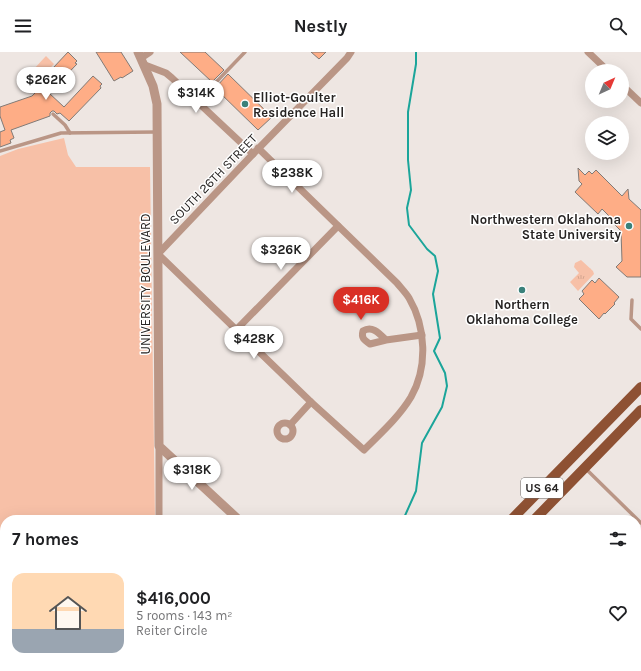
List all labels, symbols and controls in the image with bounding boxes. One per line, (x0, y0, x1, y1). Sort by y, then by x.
icon: menu (12, 15, 34, 37)
text: Nestly (294, 15, 347, 37)
icon: search (607, 15, 629, 37)
north arrow (585, 64, 629, 108)
map controls (585, 64, 629, 160)
pin: $262K (18, 67, 74, 101)
text: $262K (25, 72, 67, 87)
pin: $314K (168, 80, 224, 114)
text: $314K (177, 85, 215, 100)
place label: Elliot-Goulter Residence Hall (253, 90, 344, 120)
marker: Elliot-Goulter Residence Hall (240, 99, 250, 109)
button: layers (585, 116, 629, 160)
street label: SOUTH 26TH STREET (166, 130, 260, 227)
pin: $238K (264, 160, 320, 194)
text: $238K (271, 165, 313, 180)
place label: Northwestern Oklahoma State University (470, 212, 621, 242)
street label: UNIVERSITY BOULEVARD (138, 213, 153, 355)
marker: Northwestern Oklahoma State University (624, 221, 634, 231)
pin: $326K (253, 237, 309, 271)
text: $326K (260, 242, 302, 257)
marker: Northern Oklahoma College (517, 285, 527, 295)
pin: $416K (333, 287, 389, 321)
text: $416K (342, 292, 380, 307)
place label: Northern Oklahoma College (466, 297, 578, 327)
pin: $428K (226, 326, 282, 360)
text: $428K (233, 331, 275, 346)
pin: $318K (164, 457, 220, 491)
text: $318K (173, 462, 211, 477)
road number: US 64 (521, 478, 563, 498)
icon: filters (607, 528, 629, 550)
text: 7 homes (12, 529, 79, 549)
text: $416,000 (136, 588, 211, 608)
icon: home (44, 589, 92, 637)
icon: heart (607, 602, 629, 624)
text: 5 rooms · 143 m² (136, 608, 233, 623)
text: Reiter Circle (136, 623, 207, 638)

